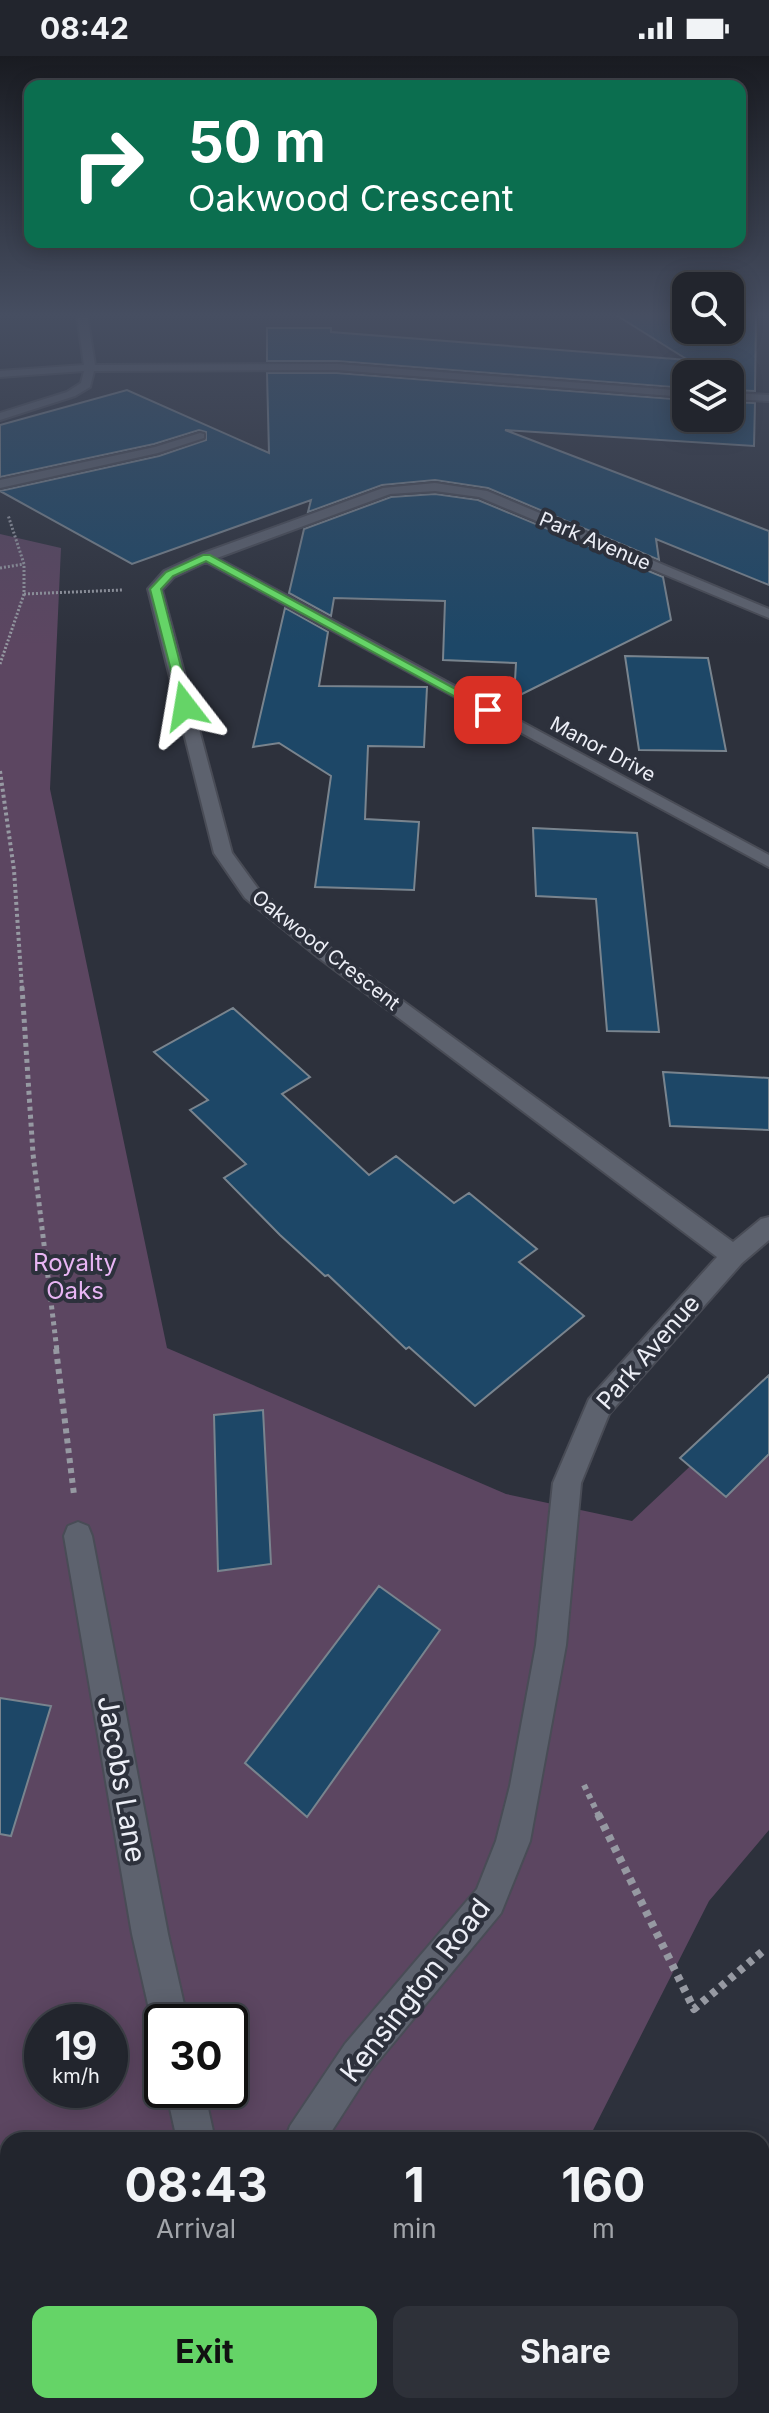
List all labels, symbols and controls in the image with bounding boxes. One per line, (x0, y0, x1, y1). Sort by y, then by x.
text: 08:42 (40, 10, 129, 46)
text: 50 m (188, 108, 326, 176)
icon: right (56, 112, 160, 216)
text: Oakwood Crescent (188, 176, 514, 220)
map controls (672, 272, 744, 432)
button: search (672, 272, 744, 344)
button: layers (672, 360, 744, 432)
street label: Park Avenue (536, 507, 654, 575)
position arrow (143, 664, 227, 748)
pin (454, 676, 522, 744)
icon: arrive (466, 688, 510, 732)
street label: Manor Drive (546, 711, 660, 787)
street label: Oakwood Crescent (247, 885, 405, 1015)
park label: Royalty Oaks (33, 1248, 117, 1305)
street label: Park Avenue (590, 1289, 706, 1415)
street label: Jacobs Lane (91, 1693, 153, 1865)
street label: Kensington Road (333, 1891, 497, 2089)
speed limit sign: 30 (144, 2004, 248, 2108)
text: 19 (54, 2021, 98, 2070)
text: km/h (52, 2064, 100, 2088)
text: 08:43 (125, 2155, 268, 2214)
text: 1 (404, 2155, 425, 2214)
text: 160 (561, 2155, 645, 2214)
text: Arrival (156, 2213, 236, 2244)
text: min (392, 2213, 437, 2244)
text: m (592, 2213, 615, 2244)
button: Exit (32, 2306, 377, 2398)
button: Share (393, 2306, 738, 2398)

